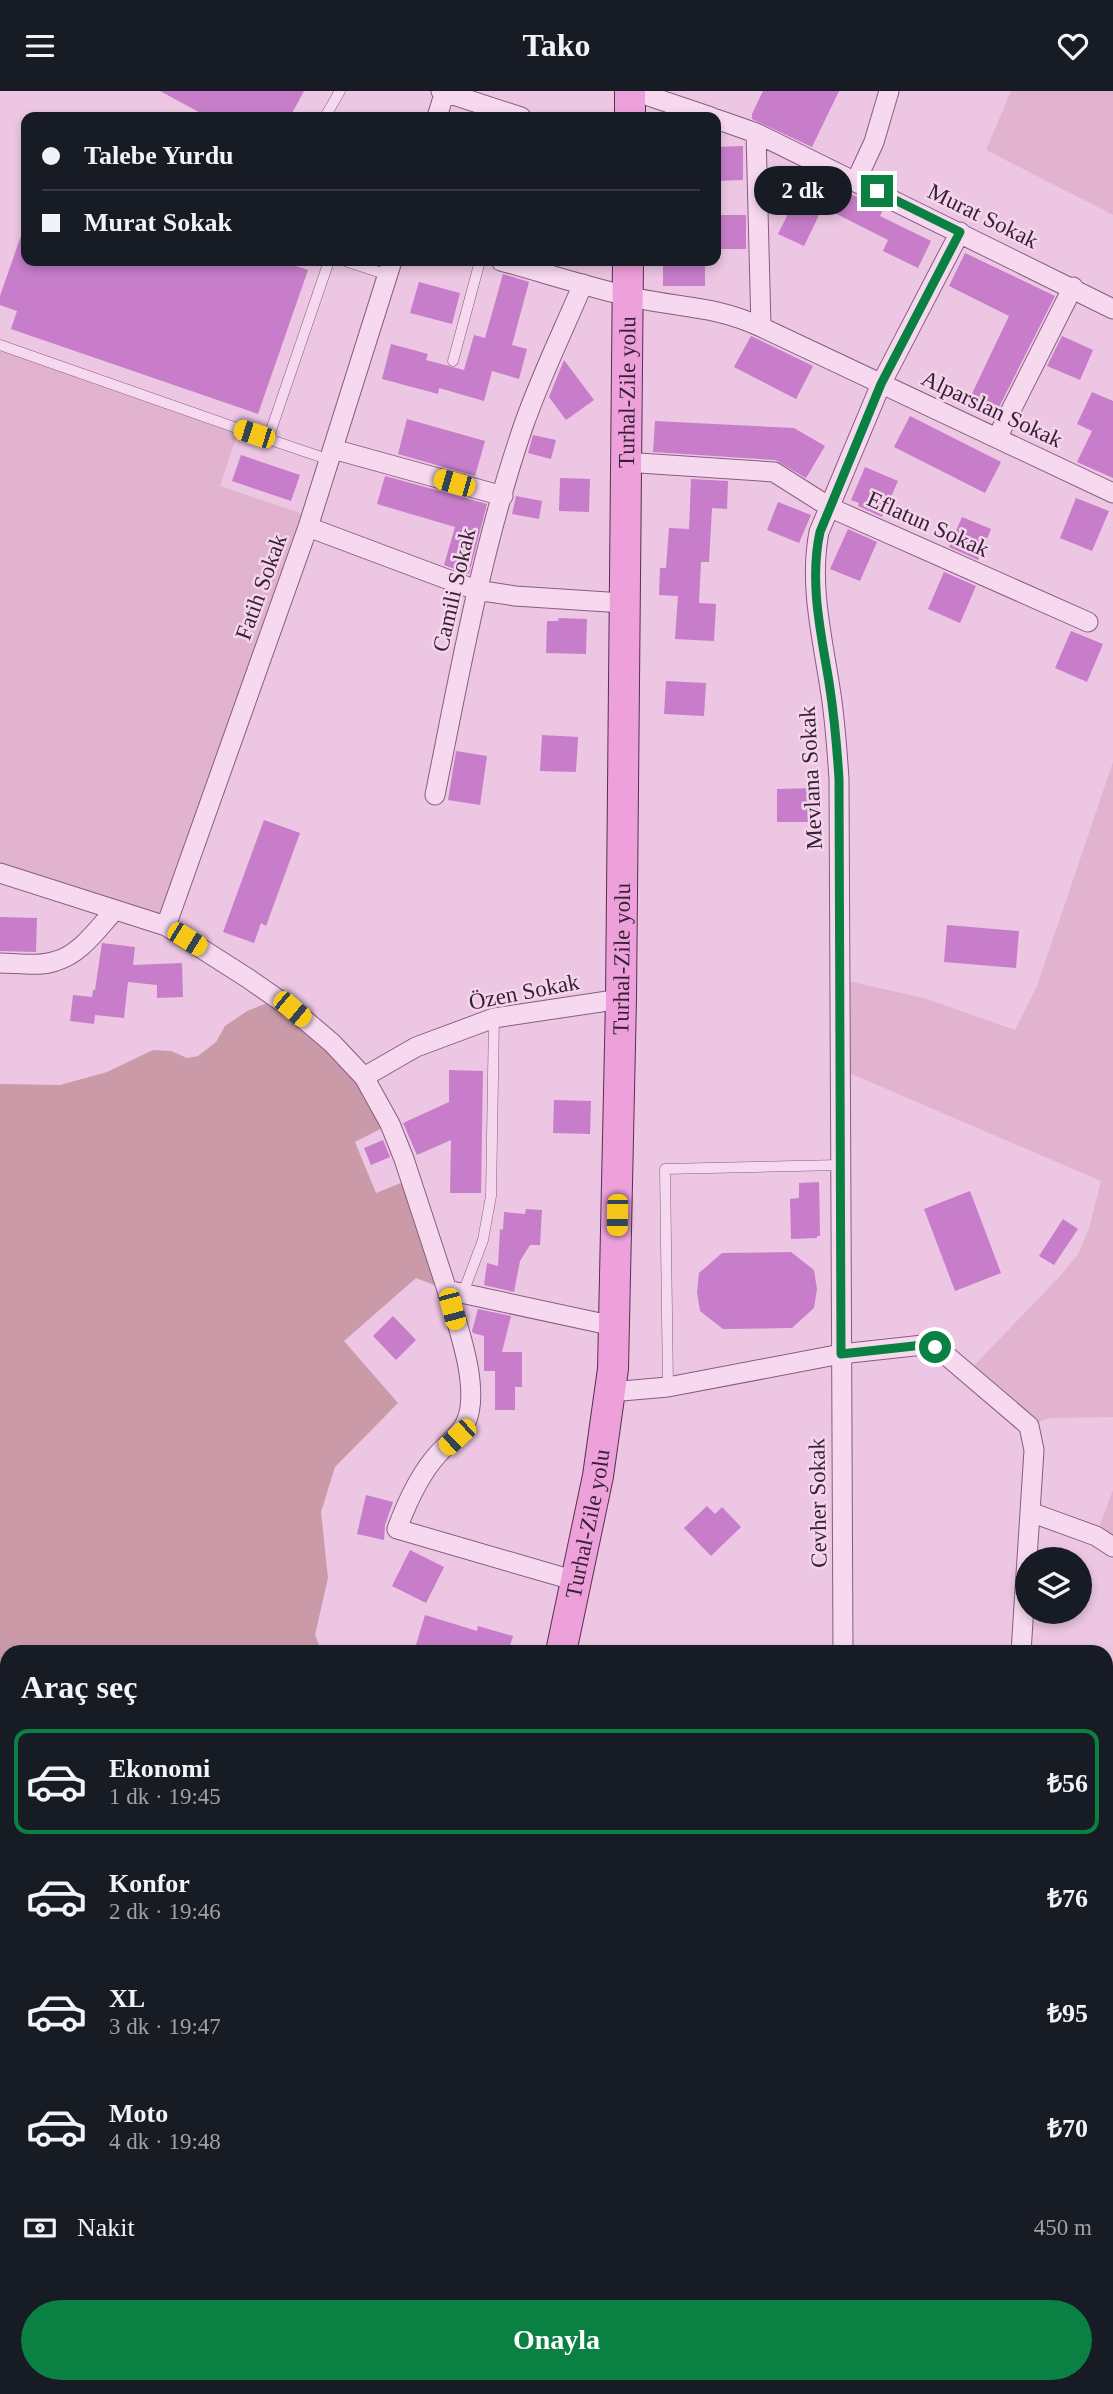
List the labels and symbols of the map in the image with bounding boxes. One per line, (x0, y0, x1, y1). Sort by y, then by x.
callout: 2 dk (754, 167, 852, 215)
route end (861, 175, 893, 207)
street label: Murat Sokak (924, 179, 1043, 254)
street label: Turhal-Zile yolu (614, 315, 640, 468)
street label: Alparslan Sokak (918, 365, 1067, 453)
car (231, 418, 278, 450)
car (431, 467, 478, 499)
street label: Eflatun Sokak (863, 486, 993, 562)
street label: Camili Sokak (428, 525, 480, 654)
street label: Fatih Sokak (230, 530, 292, 643)
street label: Mevlana Sokak (795, 705, 827, 850)
street label: Turhal-Zile yolu (608, 882, 635, 1035)
car (164, 919, 211, 959)
street label: Özen Sokak (467, 969, 582, 1015)
car (270, 987, 315, 1031)
car (607, 1194, 628, 1236)
car (437, 1286, 468, 1332)
route start (919, 1331, 951, 1363)
car (435, 1415, 480, 1459)
street label: Cevher Sokak (804, 1437, 832, 1568)
street label: Turhal-Zile yolu (560, 1447, 614, 1601)

